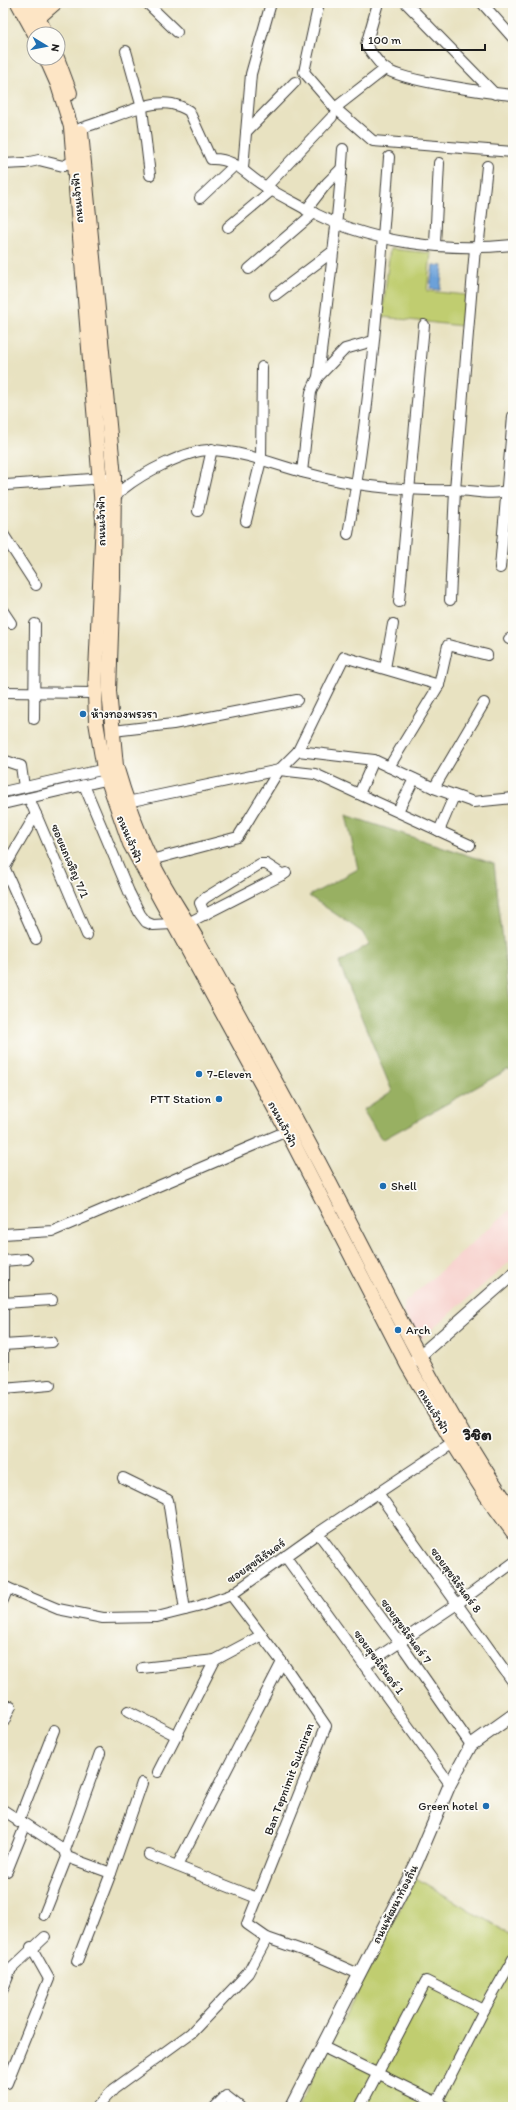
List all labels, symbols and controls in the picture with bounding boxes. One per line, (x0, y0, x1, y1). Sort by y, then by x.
north arrow (26, 26, 66, 66)
scale bar (362, 26, 485, 52)
text: 100 m (368, 33, 401, 47)
text: N (48, 43, 62, 52)
street label: ถนนเจ้าฟ้า (68, 172, 86, 224)
street label: ถนนเจ้าฟ้า (94, 496, 108, 546)
place label: ห้างทองพรวรา (91, 707, 157, 721)
marker: ห้างทองพรวรา (78, 709, 88, 719)
street label: ถนนเจ้าฟ้า (114, 813, 146, 865)
street label: ซอยผถเจริญ 7/1 (48, 822, 92, 900)
place label: 7-Eleven (207, 1067, 252, 1081)
marker: 7-Eleven (194, 1069, 204, 1079)
place label: PTT Station (150, 1092, 211, 1106)
marker: PTT Station (214, 1094, 224, 1104)
street label: ถนนเจ้าฟ้า (265, 1099, 301, 1149)
place label: Shell (391, 1179, 417, 1193)
marker: Shell (378, 1181, 388, 1191)
place label: Arch (406, 1323, 431, 1337)
marker: Arch (393, 1325, 403, 1335)
street label: ถนนเจ้าฟ้า (415, 1386, 453, 1436)
district label: วิชิต (462, 1425, 492, 1444)
street label: ซอยสุขนิรันดร์ (224, 1535, 289, 1588)
street label: ซอยสุขนิรันดร์ 8 (426, 1545, 485, 1617)
street label: ซอยสุขนิรันดร์ 7 (376, 1596, 434, 1667)
street label: ซอยสุขนิรันดร์ 1 (349, 1627, 407, 1699)
street label: Ban Tepnimit Sukniran (261, 1721, 317, 1837)
place label: Green hotel (418, 1799, 479, 1813)
marker: Green hotel (481, 1801, 491, 1811)
street label: ถนนพัฒนาท้องถิ่น (369, 1862, 421, 1946)

